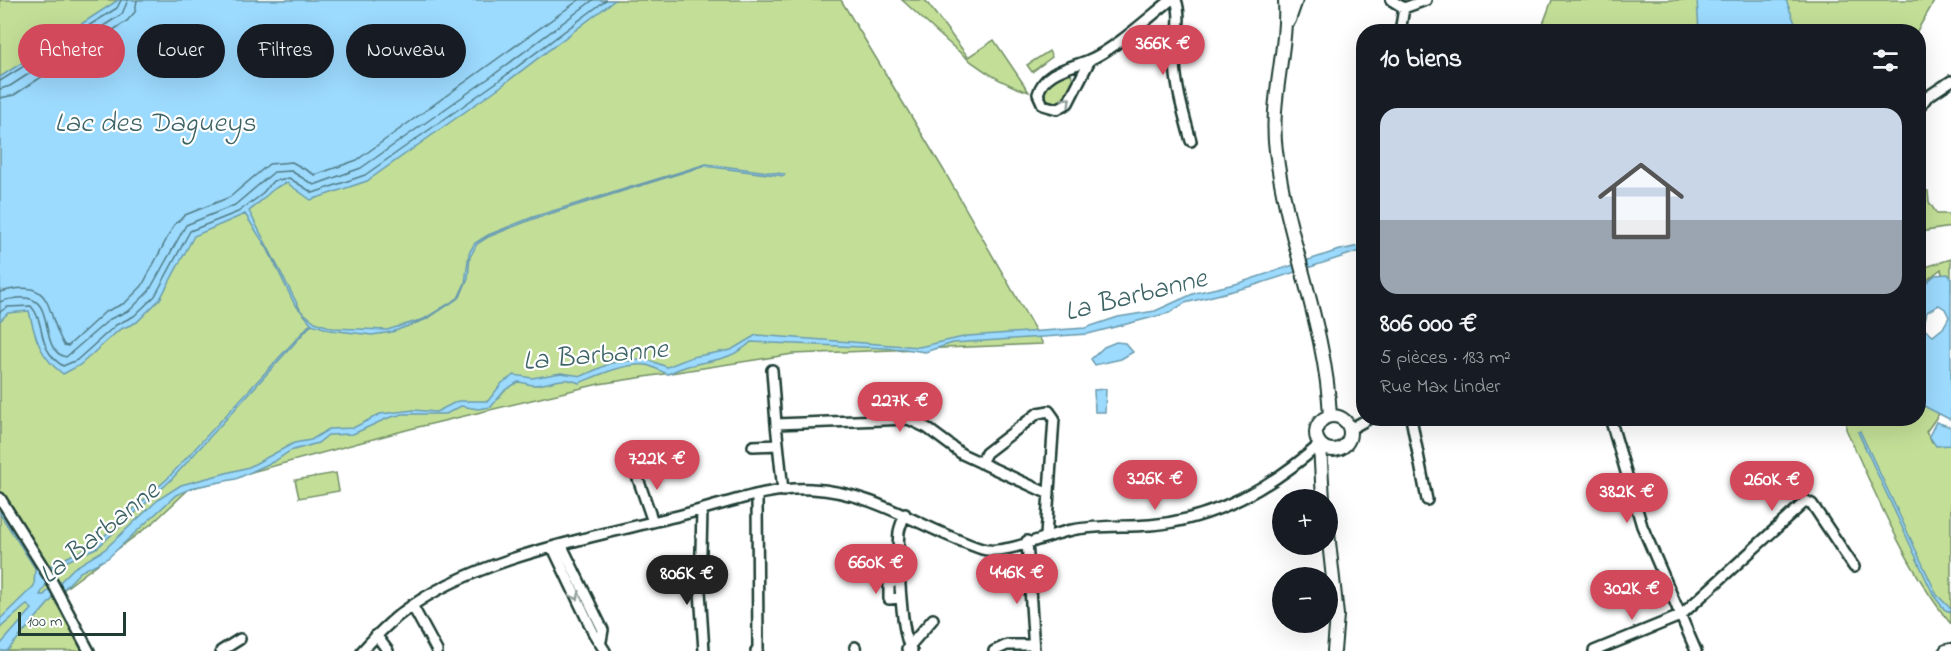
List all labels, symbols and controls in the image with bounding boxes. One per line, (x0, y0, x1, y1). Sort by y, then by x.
chip: Acheter (18, 24, 125, 78)
chip: Louer (137, 24, 225, 78)
chip: Filtres (237, 24, 334, 78)
chip: Nouveau (346, 24, 466, 78)
pin: 366K € (1114, 25, 1212, 76)
text: 366K € (1136, 30, 1190, 59)
text: 10 biens (1380, 41, 1462, 79)
icon: filters (1869, 44, 1902, 77)
one-way arrow (1060, 97, 1070, 108)
water label: Lac des Dagueys (54, 104, 256, 145)
icon: home (1587, 147, 1695, 255)
water label: La Barbanne (1060, 259, 1213, 334)
text: 806 000 € (1380, 306, 1477, 344)
water label: La Barbanne (521, 330, 671, 383)
text: 5 pièces · 183 m² (1380, 344, 1511, 373)
text: Rue Max Linder (1380, 373, 1501, 402)
pin: 227K € (851, 382, 949, 433)
text: 227K € (872, 387, 928, 416)
pin: 722K € (608, 440, 706, 491)
text: 722K € (629, 445, 685, 474)
pin: 326K € (1106, 460, 1204, 511)
pin: 260K € (1723, 461, 1821, 512)
text: 326K € (1127, 465, 1183, 494)
text: 260K € (1744, 466, 1800, 495)
water label: La Barbanne (31, 471, 171, 595)
pin: 382K € (1578, 473, 1676, 524)
text: 382K € (1600, 478, 1654, 507)
map controls (1272, 489, 1338, 633)
button: + (1272, 489, 1338, 555)
pin: 660K € (827, 544, 925, 595)
text: 660K € (849, 549, 903, 578)
pin: 446K € (968, 554, 1066, 605)
pin: 806K € (638, 555, 736, 606)
text: 446K € (990, 559, 1044, 588)
text: 806K € (660, 560, 714, 589)
button: − (1272, 567, 1338, 633)
pin: 302K € (1583, 570, 1681, 621)
text: 302K € (1604, 575, 1660, 604)
one-way arrow (568, 589, 580, 600)
scale bar (18, 609, 126, 636)
text: 100 m (27, 610, 62, 634)

